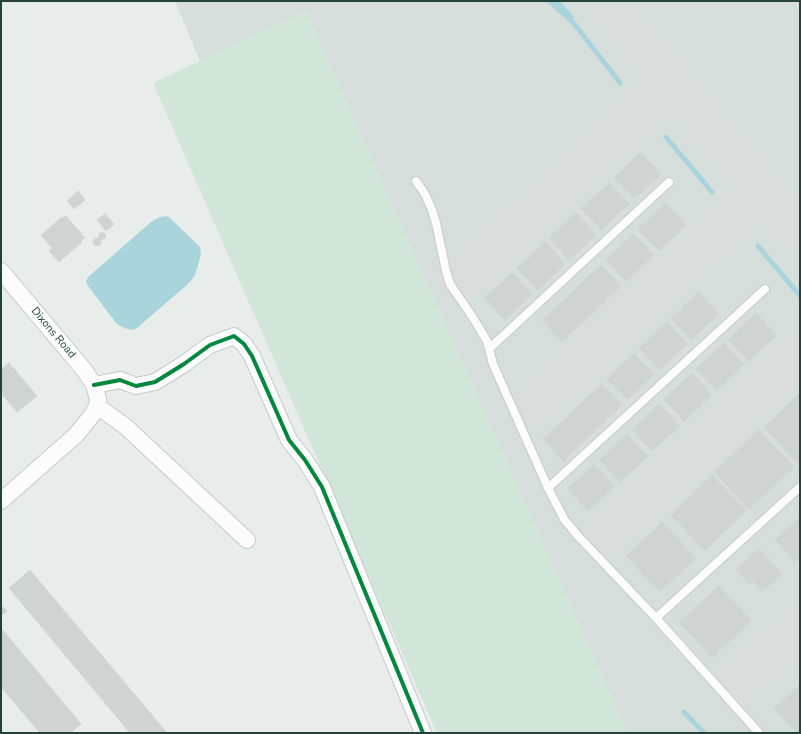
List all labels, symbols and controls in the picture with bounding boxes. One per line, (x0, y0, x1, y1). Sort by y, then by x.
street label: Dixons Road (28, 305, 78, 361)

